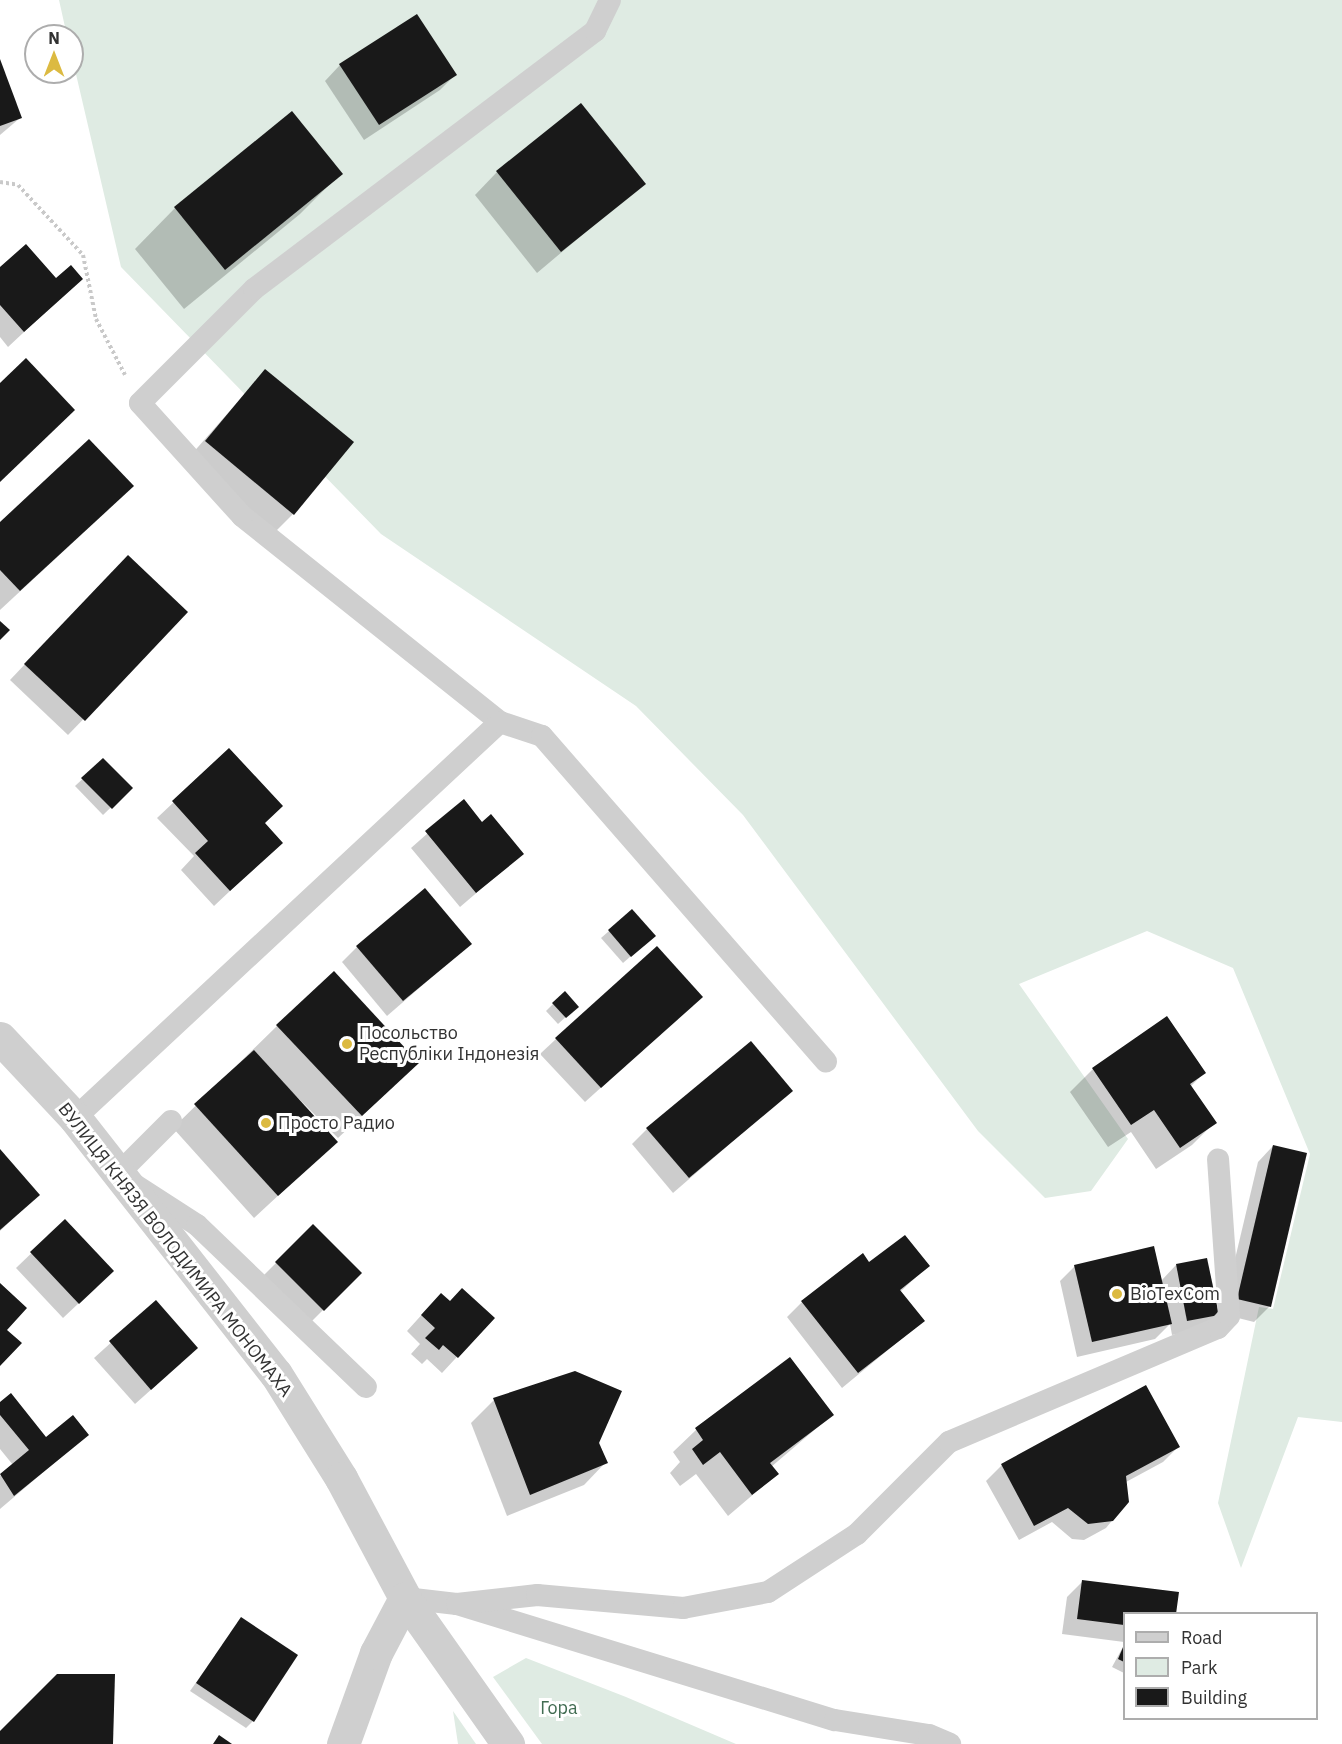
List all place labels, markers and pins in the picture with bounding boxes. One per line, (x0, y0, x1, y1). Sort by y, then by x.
place label: Посольство Республіки Індонезія (359, 1023, 539, 1066)
marker: Посольство Республіки Індонезія (340, 1037, 354, 1051)
place label: Просто Радио (278, 1112, 395, 1134)
marker: Просто Радио (259, 1116, 273, 1130)
place label: BioTexCom (1130, 1283, 1220, 1305)
marker: BioTexCom (1108, 1285, 1126, 1303)

